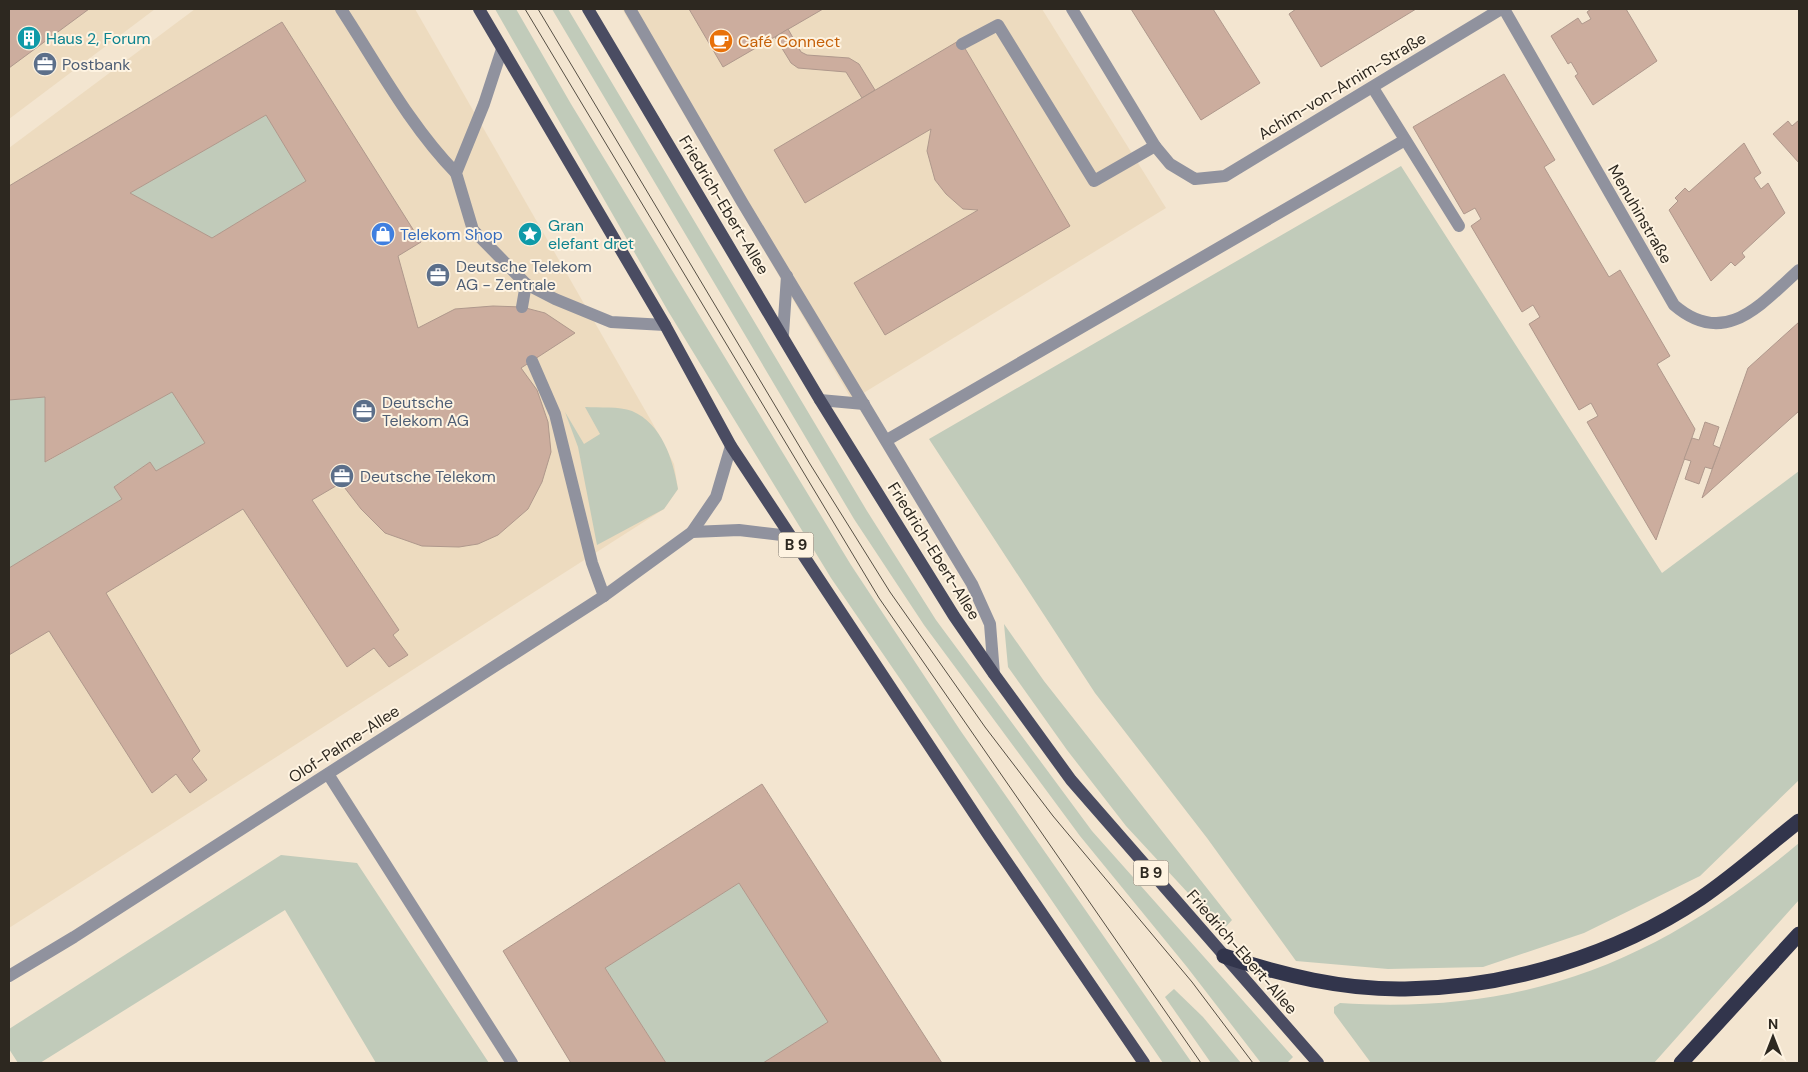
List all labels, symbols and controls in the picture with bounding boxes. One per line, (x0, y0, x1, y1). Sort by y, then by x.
building icon: Haus 2, Forum (16, 25, 42, 51)
street label: Achim-von-Arnim-Straße (1254, 27, 1430, 145)
place label: Haus 2, Forum (46, 28, 151, 49)
cafe icon: Café Connect (708, 28, 734, 54)
place label: Café Connect (738, 31, 840, 52)
office icon: Postbank (32, 51, 58, 77)
place label: Postbank (62, 54, 130, 75)
street label: Friedrich-Ebert-Allee (674, 132, 774, 278)
street label: Menuhinstraße (1603, 161, 1677, 267)
place label: Gran elefant dret (548, 215, 634, 254)
shop icon: Telekom Shop (370, 221, 396, 247)
place icon: Gran elefant dret (517, 221, 543, 247)
place label: Telekom Shop (400, 224, 503, 245)
place label: Deutsche Telekom AG - Zentrale (456, 256, 592, 295)
office icon: Deutsche Telekom AG - Zentrale (425, 262, 451, 288)
place label: Deutsche Telekom AG (382, 392, 469, 431)
office icon: Deutsche Telekom AG (351, 398, 377, 424)
office icon: Deutsche Telekom (329, 463, 355, 489)
place label: Deutsche Telekom (360, 466, 496, 487)
street label: Friedrich-Ebert-Allee (883, 478, 985, 624)
road number: B 9 (778, 532, 814, 558)
street label: Olof-Palme-Allee (285, 700, 403, 788)
road number: B 9 (1134, 860, 1168, 886)
street label: Friedrich-Ebert-Allee (1182, 885, 1302, 1019)
north arrow (1748, 1012, 1798, 1062)
text: N (1768, 1015, 1778, 1033)

